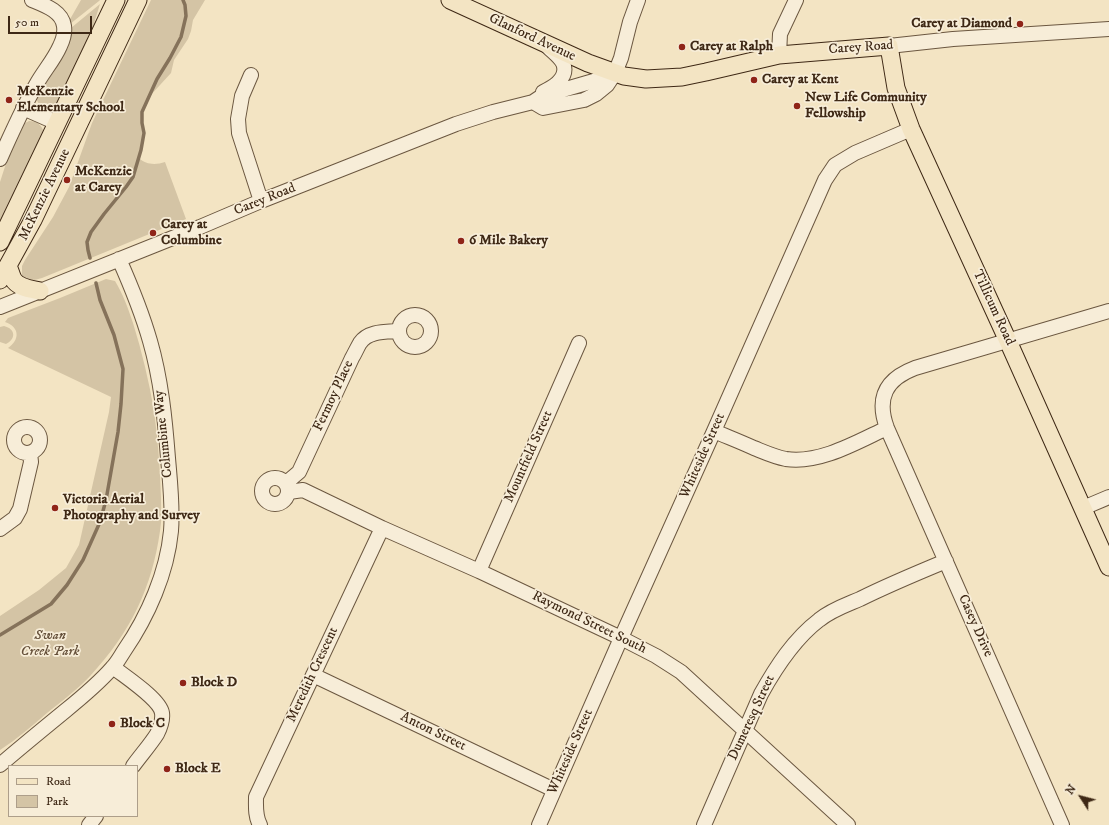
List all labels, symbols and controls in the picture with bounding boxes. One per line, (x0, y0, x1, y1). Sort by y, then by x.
scale bar (10, 8, 94, 34)
street label: Glanford Avenue (486, 11, 578, 65)
text: 50 m (15, 15, 39, 30)
place label: Carey at Diamond (911, 16, 1012, 32)
marker: Carey at Diamond (1015, 19, 1025, 29)
street label: Carey Road (828, 37, 894, 59)
place label: Carey at Ralph (690, 39, 773, 55)
marker: Carey at Ralph (677, 42, 687, 52)
place label: Carey at Kent (762, 72, 839, 88)
marker: Carey at Kent (749, 75, 759, 85)
place label: McKenzie Elementary School (17, 84, 124, 116)
place label: New Life Community Fellowship (805, 90, 927, 122)
marker: McKenzie Elementary School (4, 95, 14, 105)
marker: New Life Community Fellowship (792, 101, 802, 111)
street label: McKenzie Avenue (15, 146, 75, 244)
place label: McKenzie at Carey (75, 164, 132, 196)
marker: McKenzie at Carey (62, 175, 72, 185)
street label: Carey Road (232, 180, 298, 220)
place label: Carey at Columbine (161, 217, 222, 250)
marker: Carey at Columbine (148, 228, 158, 238)
place label: 6 Mile Bakery (469, 233, 548, 249)
marker: 6 Mile Bakery (456, 236, 466, 246)
street label: Tillicum Road (968, 268, 1018, 348)
street label: Fermoy Place (310, 358, 358, 434)
street label: Columbine Way (151, 389, 177, 479)
street label: Mountfield Street (501, 408, 557, 506)
street label: Whiteside Street (677, 411, 729, 501)
place label: Victoria Aerial Photography and Survey (63, 492, 200, 524)
marker: Victoria Aerial Photography and Survey (50, 503, 60, 513)
street label: Raymond Street South (529, 588, 649, 658)
street label: Casey Drive (954, 592, 996, 660)
street label: Meredith Crescent (284, 625, 342, 725)
park label: Swan Creek Park (21, 628, 79, 660)
street label: Dumeresq Street (725, 673, 779, 763)
place label: Block D (191, 675, 237, 691)
marker: Block D (178, 678, 188, 688)
street label: Whiteside Street (545, 707, 597, 797)
street label: Anton Street (397, 709, 469, 755)
place label: Block C (120, 716, 165, 732)
marker: Block C (107, 719, 117, 729)
place label: Block E (175, 761, 221, 777)
marker: Block E (162, 764, 172, 774)
legend (8, 765, 138, 817)
text: Road (46, 774, 71, 789)
north arrow (1061, 777, 1101, 817)
text: N (1063, 782, 1080, 798)
text: Park (46, 794, 68, 809)

